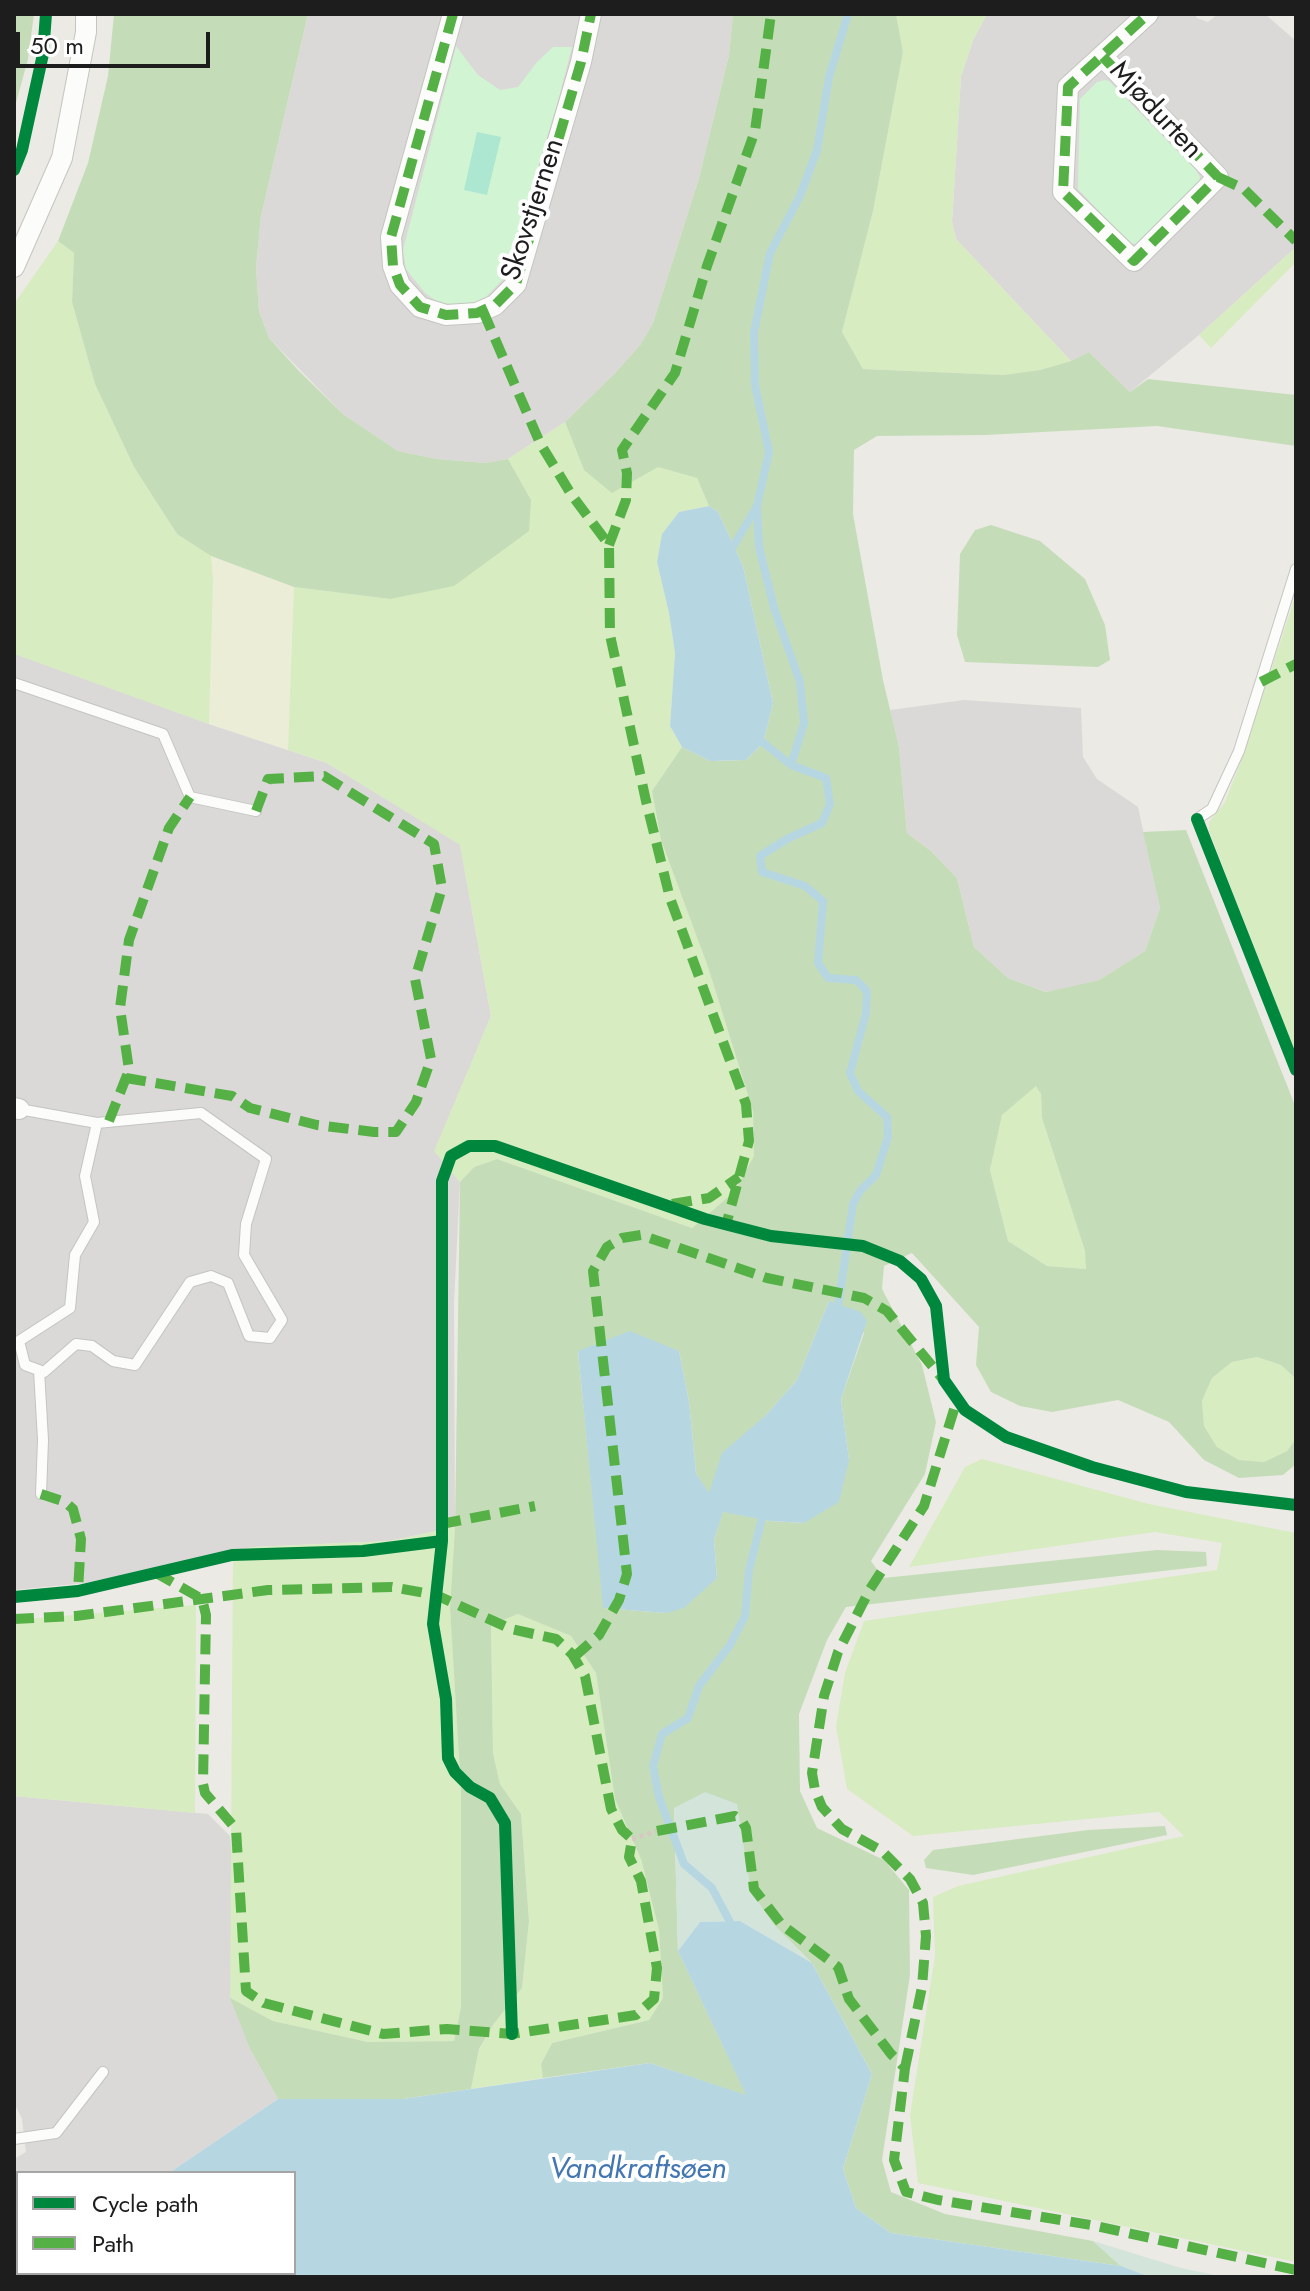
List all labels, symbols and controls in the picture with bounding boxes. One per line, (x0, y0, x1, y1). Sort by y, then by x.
scale bar (20, 16, 214, 66)
text: 50 m (30, 28, 84, 63)
street label: Mjødurten (1101, 55, 1209, 167)
street label: Skovstjernen (495, 135, 573, 285)
water label: Vandkraftsøen (549, 2153, 727, 2189)
legend (16, 2171, 296, 2275)
text: Cycle path (92, 2186, 199, 2221)
text: Path (92, 2226, 134, 2261)

